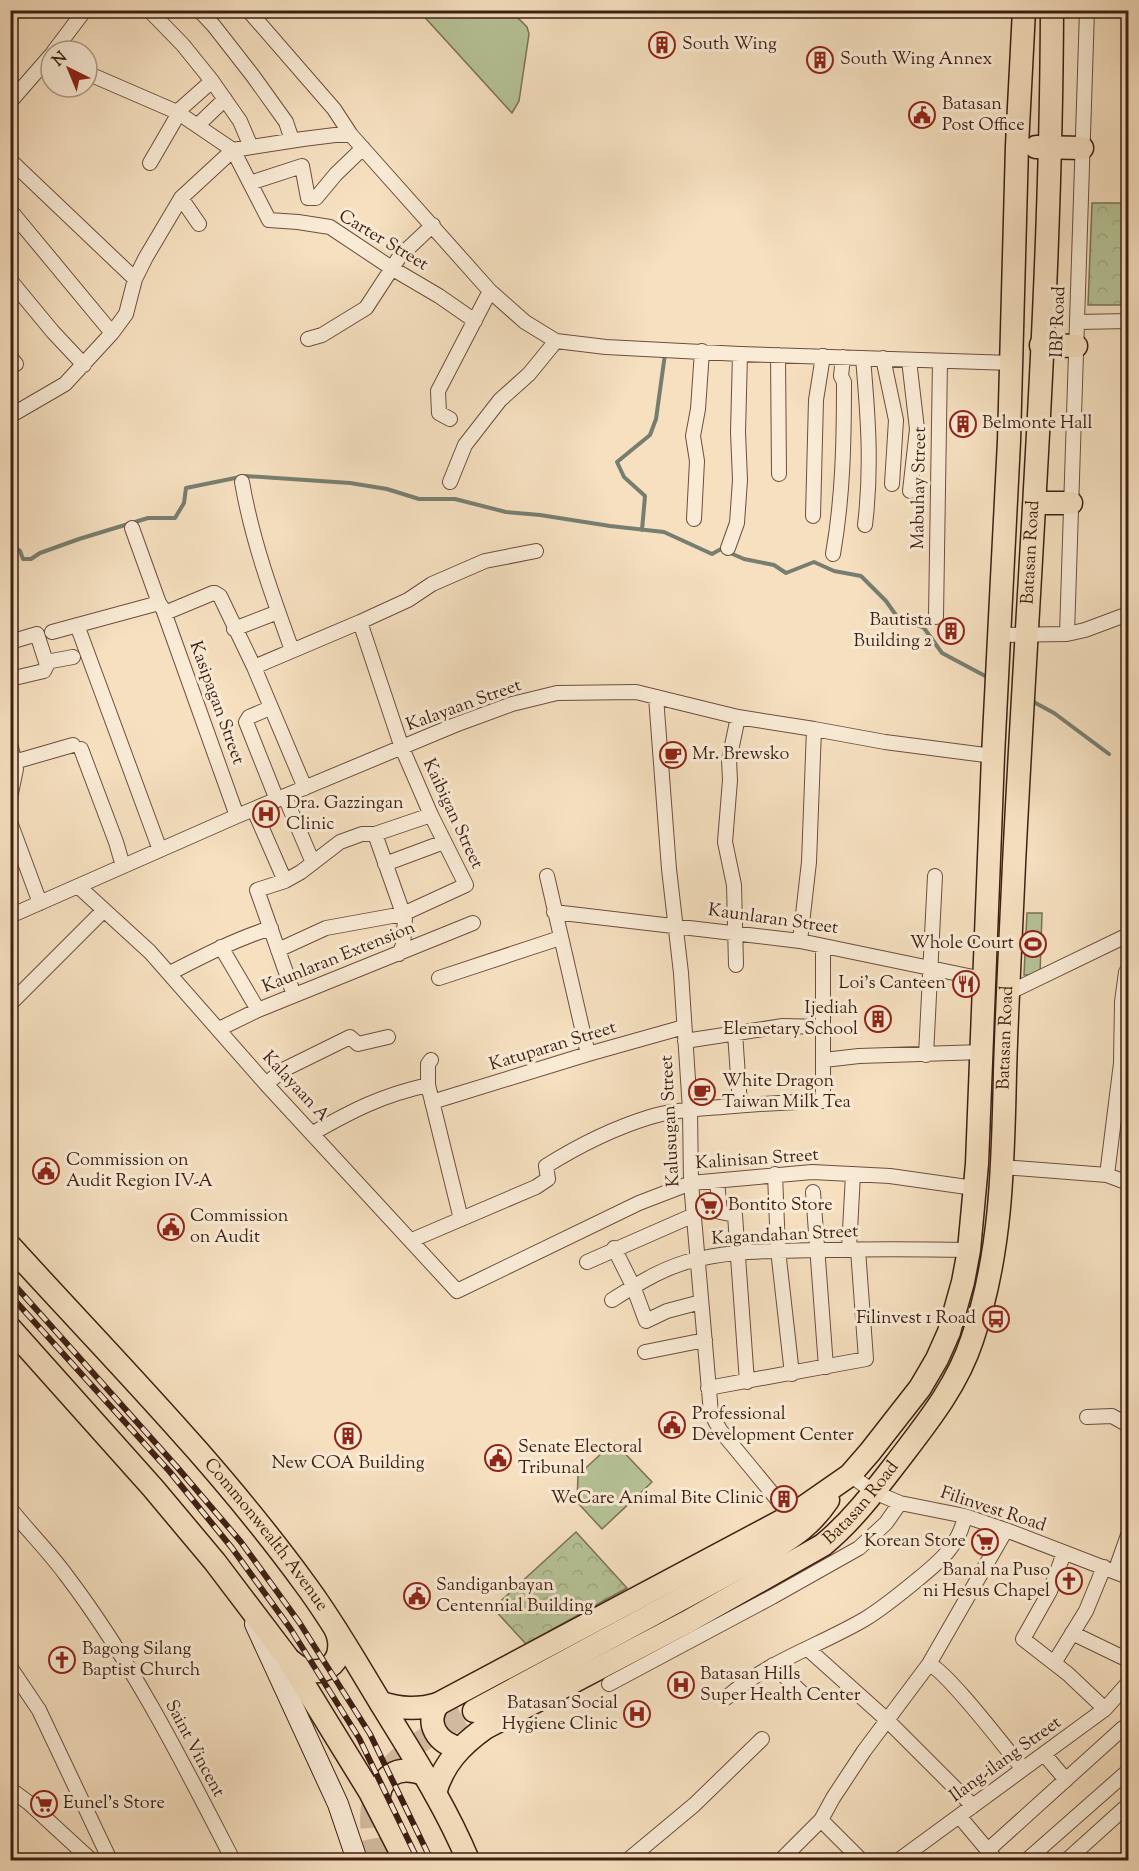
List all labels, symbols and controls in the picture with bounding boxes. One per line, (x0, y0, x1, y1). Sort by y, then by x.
building icon: South Wing (647, 30, 677, 60)
place label: South Wing (682, 32, 777, 58)
north arrow (39, 39, 99, 99)
building icon: South Wing Annex (805, 45, 835, 75)
text: N (48, 47, 73, 73)
place label: South Wing Annex (840, 47, 993, 73)
place label: Batasan Post Office (942, 92, 1025, 139)
public building icon: Batasan Post Office (907, 100, 937, 130)
street label: Carter Street (333, 204, 433, 278)
street label: IBP Road (1045, 286, 1073, 358)
building icon: Belmonte Hall (948, 409, 978, 439)
place label: Belmonte Hall (982, 411, 1093, 437)
street label: Mabuhay Street (906, 426, 934, 550)
street label: Batasan Road (1015, 500, 1047, 605)
place label: Bautista Building 2 (854, 608, 933, 655)
building icon: Bautista Building 2 (936, 616, 966, 646)
street label: Kasipagan Street (182, 638, 250, 768)
street label: Kalayaan Street (403, 673, 525, 739)
cafe icon: Mr. Brewsko (658, 740, 688, 770)
place label: Mr. Brewsko (692, 742, 789, 768)
street label: Kaibigan Street (415, 755, 489, 873)
place label: Dra. Gazzingan Clinic (286, 791, 404, 838)
hospital icon: Dra. Gazzingan Clinic (251, 799, 281, 829)
street label: Kaunlaran Street (706, 898, 840, 942)
street label: Kaunlaran Extension (259, 915, 420, 1001)
sports icon: Whole Court (1018, 929, 1048, 959)
place label: Whole Court (910, 931, 1014, 957)
restaurant icon: Loi's Canteen (951, 969, 981, 999)
place label: Loi's Canteen (839, 971, 946, 997)
street label: Batasan Road (992, 985, 1021, 1090)
place label: Ijediah Elemetary School (723, 996, 858, 1043)
building icon: Ijediah Elemetary School (863, 1004, 893, 1034)
street label: Katuparan Street (486, 1015, 620, 1079)
street label: Kalayaan A (255, 1046, 335, 1129)
street label: Kalusugan Street (655, 1054, 687, 1188)
place label: White Dragon Taiwan Milk Tea (722, 1069, 851, 1116)
cafe icon: White Dragon Taiwan Milk Tea (687, 1077, 717, 1107)
street label: Kalinisan Street (694, 1143, 820, 1177)
place label: Commission on Audit Region IV-A (66, 1148, 213, 1195)
public building icon: Commission on Audit Region IV-A (31, 1156, 61, 1186)
supermarket icon: Bontito Store (694, 1191, 724, 1221)
place label: Bontito Store (728, 1193, 833, 1219)
place label: Commission on Audit (190, 1204, 289, 1251)
public building icon: Commission on Audit (156, 1212, 186, 1242)
street label: Kagandahan Street (711, 1219, 859, 1253)
bus stop icon: Filinvest 1 Road (981, 1304, 1011, 1334)
place label: Filinvest 1 Road (856, 1306, 976, 1332)
place label: Professional Development Center (692, 1402, 854, 1449)
public building icon: Professional Development Center (657, 1410, 687, 1440)
building icon: New COA Building (333, 1421, 363, 1451)
place label: Senate Electoral Tribunal (518, 1435, 642, 1482)
public building icon: Senate Electoral Tribunal (483, 1443, 513, 1473)
place label: New COA Building (271, 1451, 425, 1477)
street label: Commonwealth Avenue (197, 1453, 334, 1617)
street label: Batasan Road (818, 1456, 906, 1552)
street label: Filinvest Road (937, 1481, 1049, 1539)
building icon: WeCare Animal Bite Clinic (769, 1484, 799, 1514)
place label: WeCare Animal Bite Clinic (551, 1486, 764, 1512)
supermarket icon: Korean Store (970, 1527, 1000, 1557)
place label: Korean Store (864, 1529, 966, 1555)
place label: Banal na Puso ni Hesus Chapel (923, 1558, 1050, 1605)
church icon: Banal na Puso ni Hesus Chapel (1054, 1566, 1084, 1596)
place label: Sandiganbayan Centennial Building (436, 1573, 593, 1620)
public building icon: Sandiganbayan Centennial Building (402, 1581, 432, 1611)
place label: Bagong Silang Baptist Church (82, 1637, 201, 1684)
church icon: Bagong Silang Baptist Church (47, 1645, 77, 1675)
place label: Batasan Hills Super Health Center (700, 1662, 861, 1709)
hospital icon: Batasan Hills Super Health Center (666, 1670, 696, 1700)
place label: Batasan Social Hygiene Clinic (502, 1691, 618, 1738)
street label: Saint Vincent (157, 1696, 231, 1802)
hospital icon: Batasan Social Hygiene Clinic (622, 1699, 652, 1729)
street label: Ilang-ilang Street (945, 1711, 1067, 1809)
supermarket icon: Eunel's Store (29, 1789, 59, 1819)
place label: Eunel's Store (63, 1791, 165, 1817)

